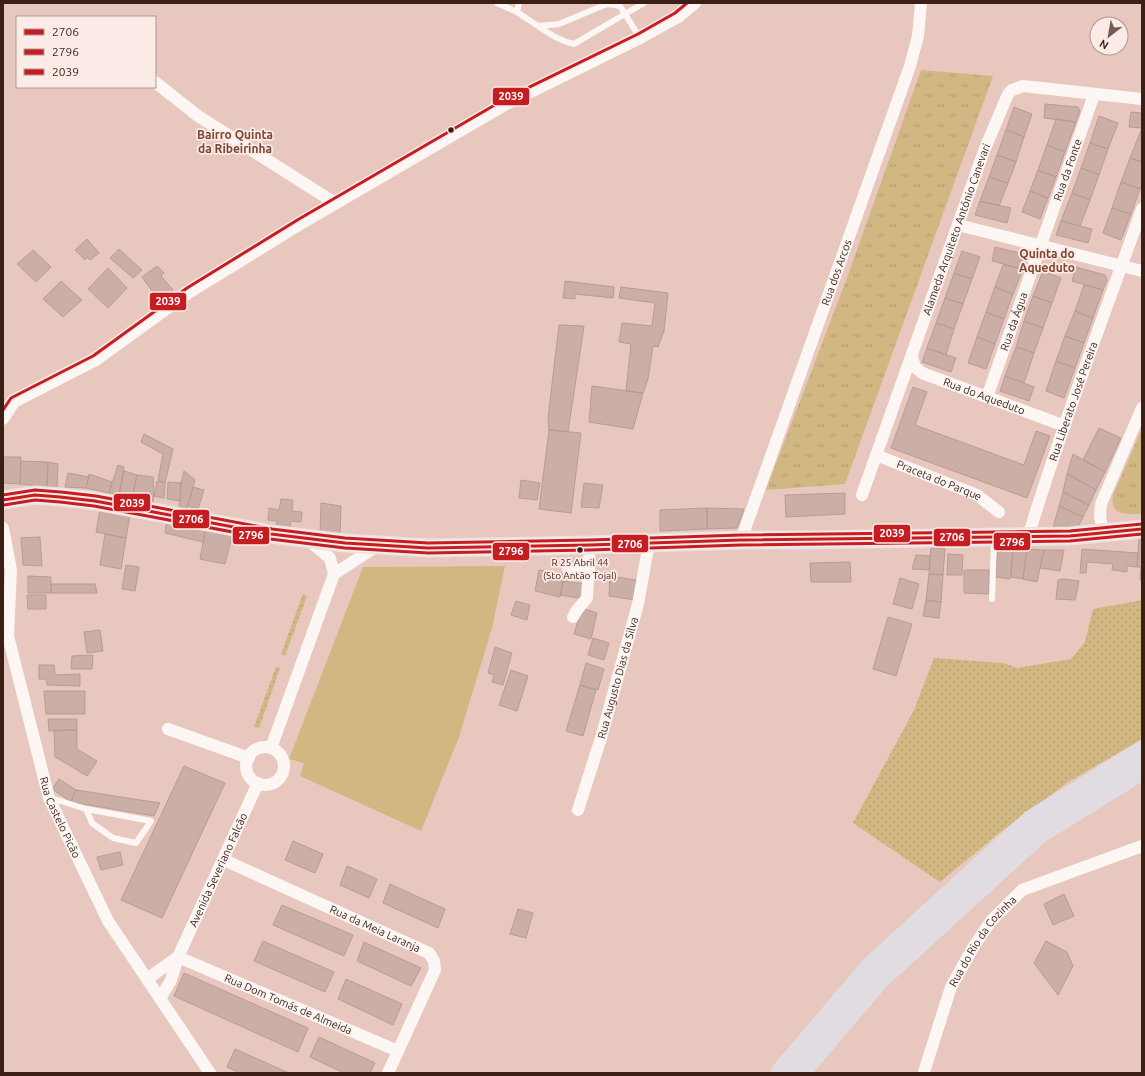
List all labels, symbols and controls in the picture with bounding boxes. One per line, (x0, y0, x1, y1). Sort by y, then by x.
legend (16, 16, 156, 88)
north arrow (1089, 16, 1129, 56)
text: 2706 (52, 25, 79, 38)
text: N (1097, 37, 1110, 52)
text: 2796 (52, 45, 79, 58)
text: 2039 (52, 65, 79, 78)
line badge: 2039 (492, 87, 530, 106)
text: 2039 (499, 90, 523, 102)
unlabelled marker (446, 125, 456, 135)
district label: Bairro Quinta da Ribeirinha (197, 128, 273, 155)
street label: Rua da Fonte (1051, 137, 1084, 202)
street label: Alameda Arquiteto António Canevari (920, 142, 992, 317)
street label: Rua dos Arcos (819, 238, 854, 307)
district label: Quinta do Aqueduto (1019, 247, 1075, 274)
street label: Rua da Água (998, 291, 1030, 353)
line badge: 2039 (149, 292, 187, 311)
text: 2039 (156, 295, 180, 307)
street label: Rua Liberato José Pereira (1047, 340, 1100, 463)
street label: Rua do Aqueduto (942, 375, 1027, 417)
street label: Praceta do Parque (895, 458, 984, 503)
line badge: 2039 (113, 493, 151, 512)
text: 2039 (120, 497, 144, 509)
line badge: 2706 (172, 509, 210, 529)
text: 2706 (179, 513, 203, 525)
line badge: 2039 (873, 524, 911, 543)
line badge: 2796 (232, 526, 270, 545)
text: 2039 (880, 527, 904, 539)
line badge: 2706 (933, 528, 971, 547)
text: 2796 (239, 529, 263, 541)
text: 2706 (940, 531, 964, 543)
line badge: 2796 (993, 532, 1031, 551)
line badge: 2706 (611, 534, 649, 553)
text: 2796 (1000, 536, 1024, 548)
text: 2706 (618, 538, 642, 550)
line badge: 2796 (492, 542, 530, 561)
text: 2796 (499, 545, 523, 557)
marker: R 25 Abril 44 (Sto Antão Tojal) (575, 545, 585, 555)
place label: R 25 Abril 44 (Sto Antão Tojal) (543, 557, 617, 581)
street label: Rua Augusto Dias da Silva (595, 616, 640, 740)
street label: Rua Castelo Picão (38, 776, 83, 860)
street label: Avenida Severiano Falcão (187, 811, 249, 929)
street label: Rua do Rio da Cozinha (946, 893, 1019, 989)
street label: Rua da Meia Laranja (328, 903, 422, 954)
street label: Rua Dom Tomás de Almeida (223, 972, 354, 1037)

